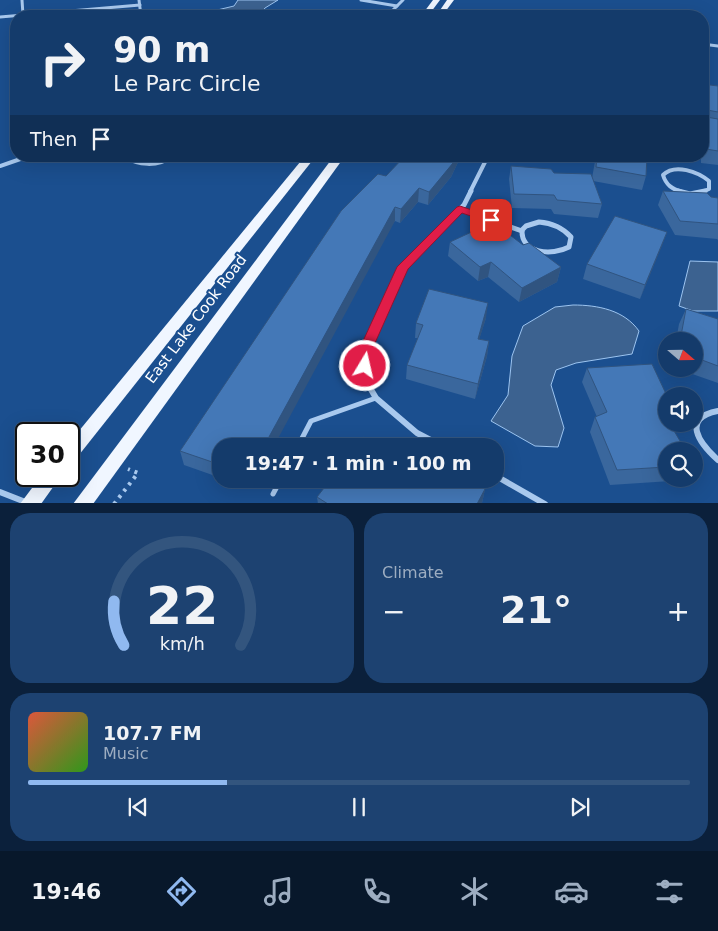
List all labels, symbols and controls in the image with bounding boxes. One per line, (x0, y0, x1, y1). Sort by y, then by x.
icon: right (30, 30, 95, 95)
text: 90 m (113, 30, 210, 70)
text: Le Parc Circle (113, 71, 261, 96)
icon: arrive (87, 125, 115, 153)
text: Then (30, 128, 77, 150)
pin (470, 199, 512, 241)
icon: arrive (477, 206, 505, 234)
street label: East Lake Cook Road (142, 251, 250, 387)
north arrow (658, 332, 702, 378)
map controls (658, 332, 703, 487)
position arrow (338, 339, 390, 391)
button: sound (658, 387, 703, 432)
speed limit sign: 30 (15, 422, 80, 487)
button: search (658, 442, 703, 487)
text: 19:47 · 1 min · 100 m (244, 452, 472, 474)
text: Climate (382, 563, 444, 582)
text: 22 (146, 576, 218, 636)
text: 21° (500, 588, 572, 632)
text: − (382, 595, 405, 628)
text: + (667, 595, 690, 628)
text: km/h (159, 633, 205, 654)
text: 107.7 FM (103, 722, 202, 744)
text: Music (103, 744, 149, 763)
icon: previous (124, 793, 152, 821)
icon: pause (345, 793, 373, 821)
icon: next (566, 793, 594, 821)
icon: directions (164, 874, 199, 909)
icon: music (261, 874, 296, 909)
icon: phone (359, 874, 394, 909)
icon: climate (457, 874, 492, 909)
icon: car (554, 874, 589, 909)
icon: filters (652, 874, 687, 909)
text: 19:46 (31, 879, 101, 904)

